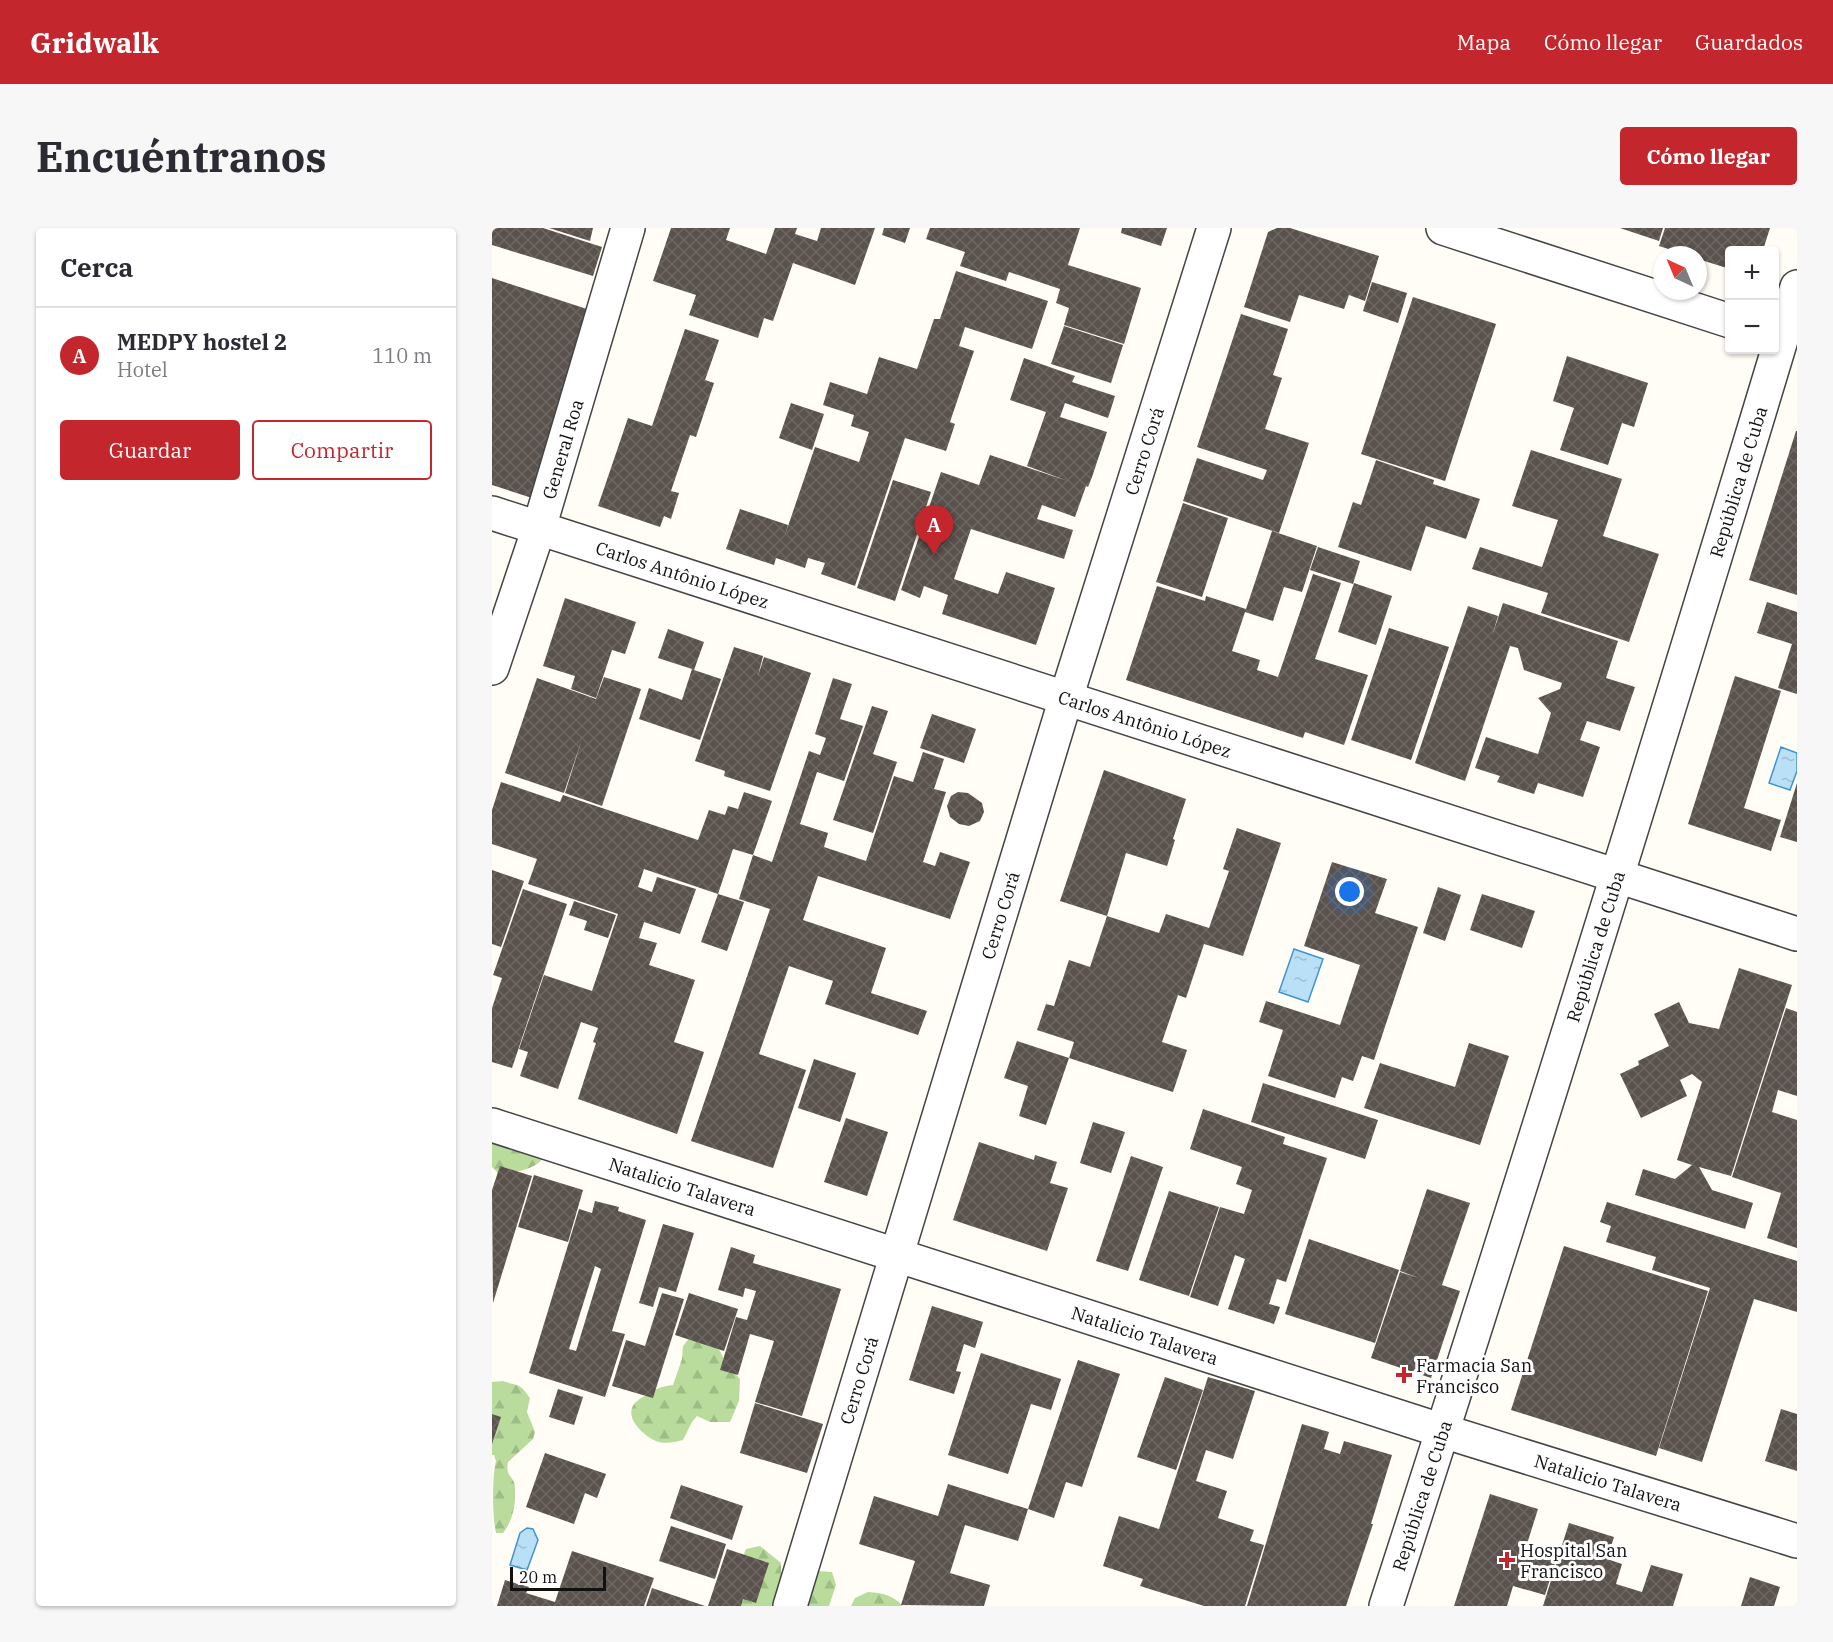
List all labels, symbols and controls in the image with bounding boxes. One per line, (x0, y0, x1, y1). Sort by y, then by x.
text: Gridwalk (30, 24, 159, 61)
text: Mapa (1457, 28, 1511, 56)
text: Cómo llegar (1544, 28, 1662, 56)
text: Guardados (1695, 28, 1803, 56)
button: Cómo llegar (1620, 127, 1797, 185)
text: Encuéntranos (36, 129, 327, 184)
north arrow (1653, 246, 1707, 300)
map controls (1725, 246, 1779, 354)
button: + (1725, 246, 1779, 300)
text: Cerca (60, 250, 133, 284)
button: − (1725, 300, 1779, 354)
text: MEDPY hostel 2 (117, 327, 287, 356)
text: A (73, 342, 86, 369)
text: 110 m (372, 342, 432, 369)
text: Hotel (117, 356, 168, 383)
street label: General Roa (537, 396, 588, 502)
street label: República de Cuba (1704, 403, 1772, 560)
street label: Cerro Corá (1119, 404, 1168, 498)
button: Guardar (60, 420, 240, 480)
button: Compartir (252, 420, 432, 480)
pin: A (914, 506, 954, 555)
street label: Carlos Antônio López (593, 536, 772, 613)
street label: Carlos Antônio López (1055, 685, 1234, 762)
street label: Cerro Corá (976, 868, 1024, 962)
street label: República de Cuba (1561, 868, 1630, 1025)
your location (1335, 877, 1364, 906)
street label: Natalicio Talavera (606, 1152, 759, 1221)
street label: Natalicio Talavera (1069, 1301, 1222, 1370)
street label: Cerro Corá (834, 1333, 883, 1427)
place label: Farmacia San Francisco (1416, 1354, 1532, 1398)
marker: Farmacia San Francisco (1397, 1368, 1411, 1382)
street label: República de Cuba (1387, 1417, 1457, 1574)
street label: Natalicio Talavera (1532, 1449, 1685, 1516)
place label: Hospital San Francisco (1520, 1539, 1627, 1583)
marker: Hospital San Francisco (1498, 1551, 1516, 1569)
scale bar (510, 1564, 606, 1592)
text: 20 m (519, 1567, 557, 1587)

